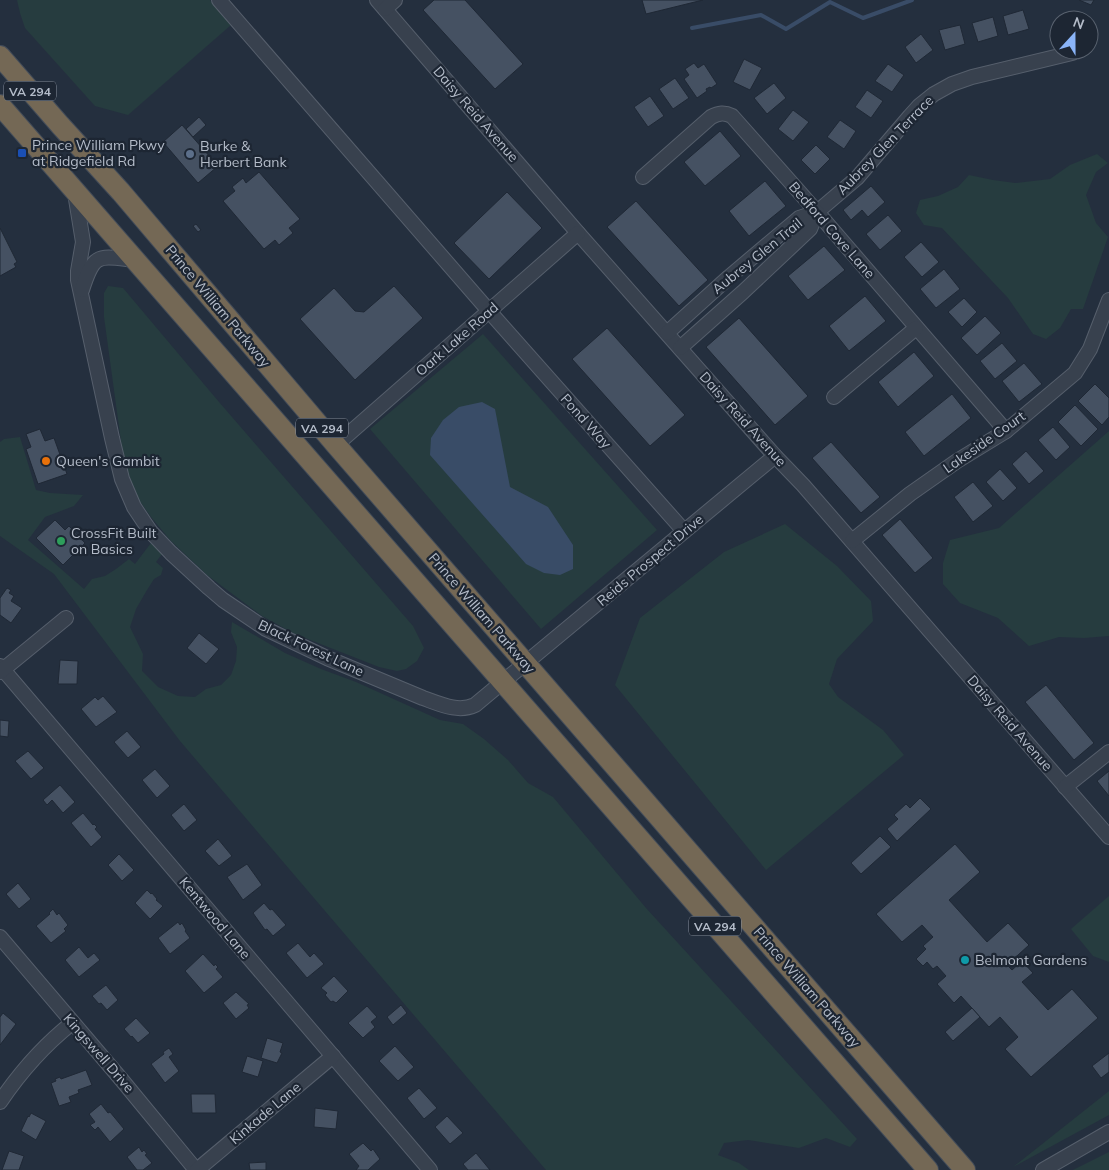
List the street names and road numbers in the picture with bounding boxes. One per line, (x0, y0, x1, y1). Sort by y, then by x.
street label: Daisy Reid Avenue (429, 62, 523, 166)
road number: VA 294 (4, 82, 56, 100)
street label: Aubrey Glen Terrace (833, 92, 937, 198)
street label: Bedford Cove Lane (785, 178, 879, 282)
street label: Aubrey Glen Trail (708, 214, 806, 298)
street label: Prince William Parkway (162, 241, 275, 371)
street label: Oark Lake Road (412, 298, 502, 380)
street label: Daisy Reid Avenue (696, 368, 790, 470)
street label: Pond Way (557, 390, 616, 453)
street label: Lakeside Court (939, 407, 1029, 477)
road number: VA 294 (296, 418, 348, 438)
street label: Reids Prospect Drive (593, 510, 707, 610)
street label: Prince William Parkway (425, 549, 540, 677)
street label: Black Forest Lane (255, 616, 367, 680)
street label: Daisy Reid Avenue (963, 671, 1057, 775)
street label: Kentwood Lane (175, 873, 255, 963)
road number: VA 294 (689, 916, 741, 936)
street label: Prince William Parkway (750, 923, 865, 1051)
street label: Kingswell Drive (60, 1010, 138, 1096)
street label: Kinkade Lane (226, 1078, 304, 1148)

